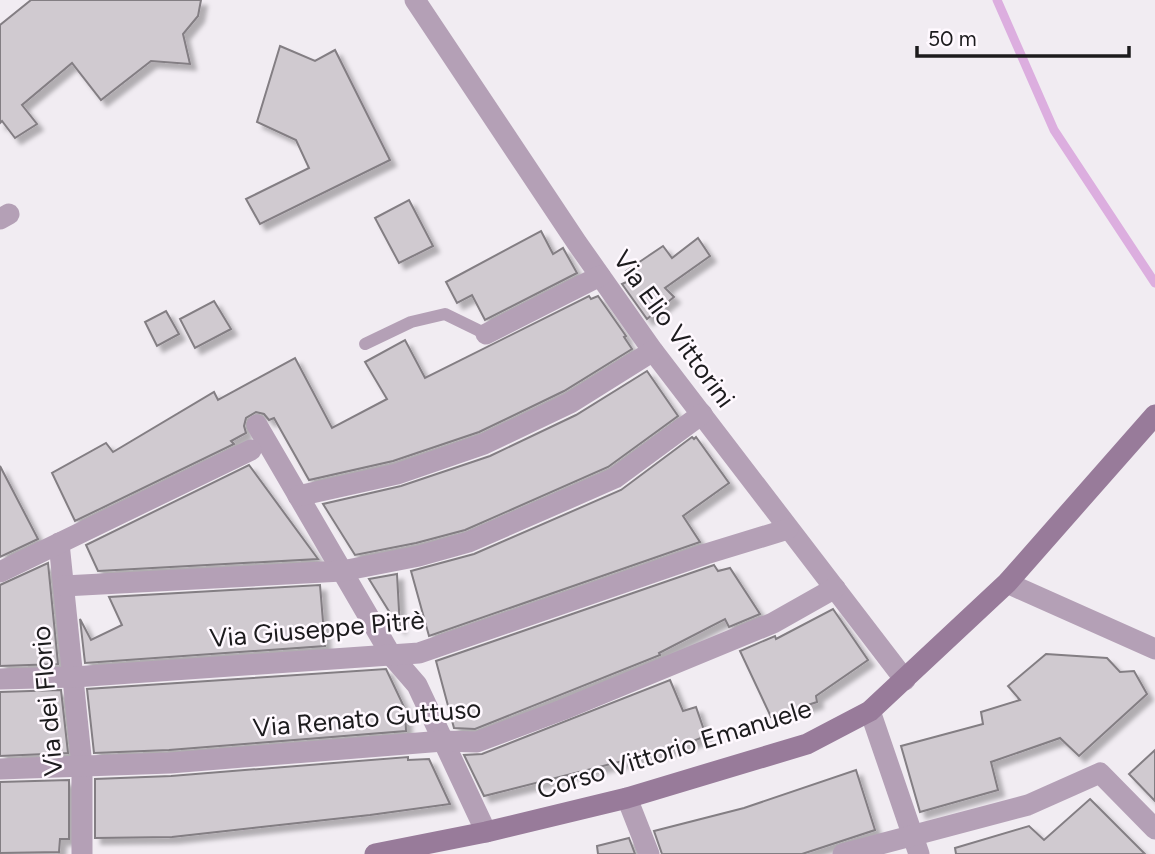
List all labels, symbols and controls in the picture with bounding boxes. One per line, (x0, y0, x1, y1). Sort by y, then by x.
scale bar (917, 14, 1129, 58)
text: 50 m (928, 26, 977, 51)
street label: Via Elio Vittorini (606, 244, 742, 414)
street label: Via Giuseppe Pitrè (208, 604, 426, 654)
street label: Via dei Florio (25, 625, 69, 777)
street label: Via Renato Guttuso (252, 692, 482, 744)
street label: Corso Vittorio Emanuele (533, 692, 815, 806)

